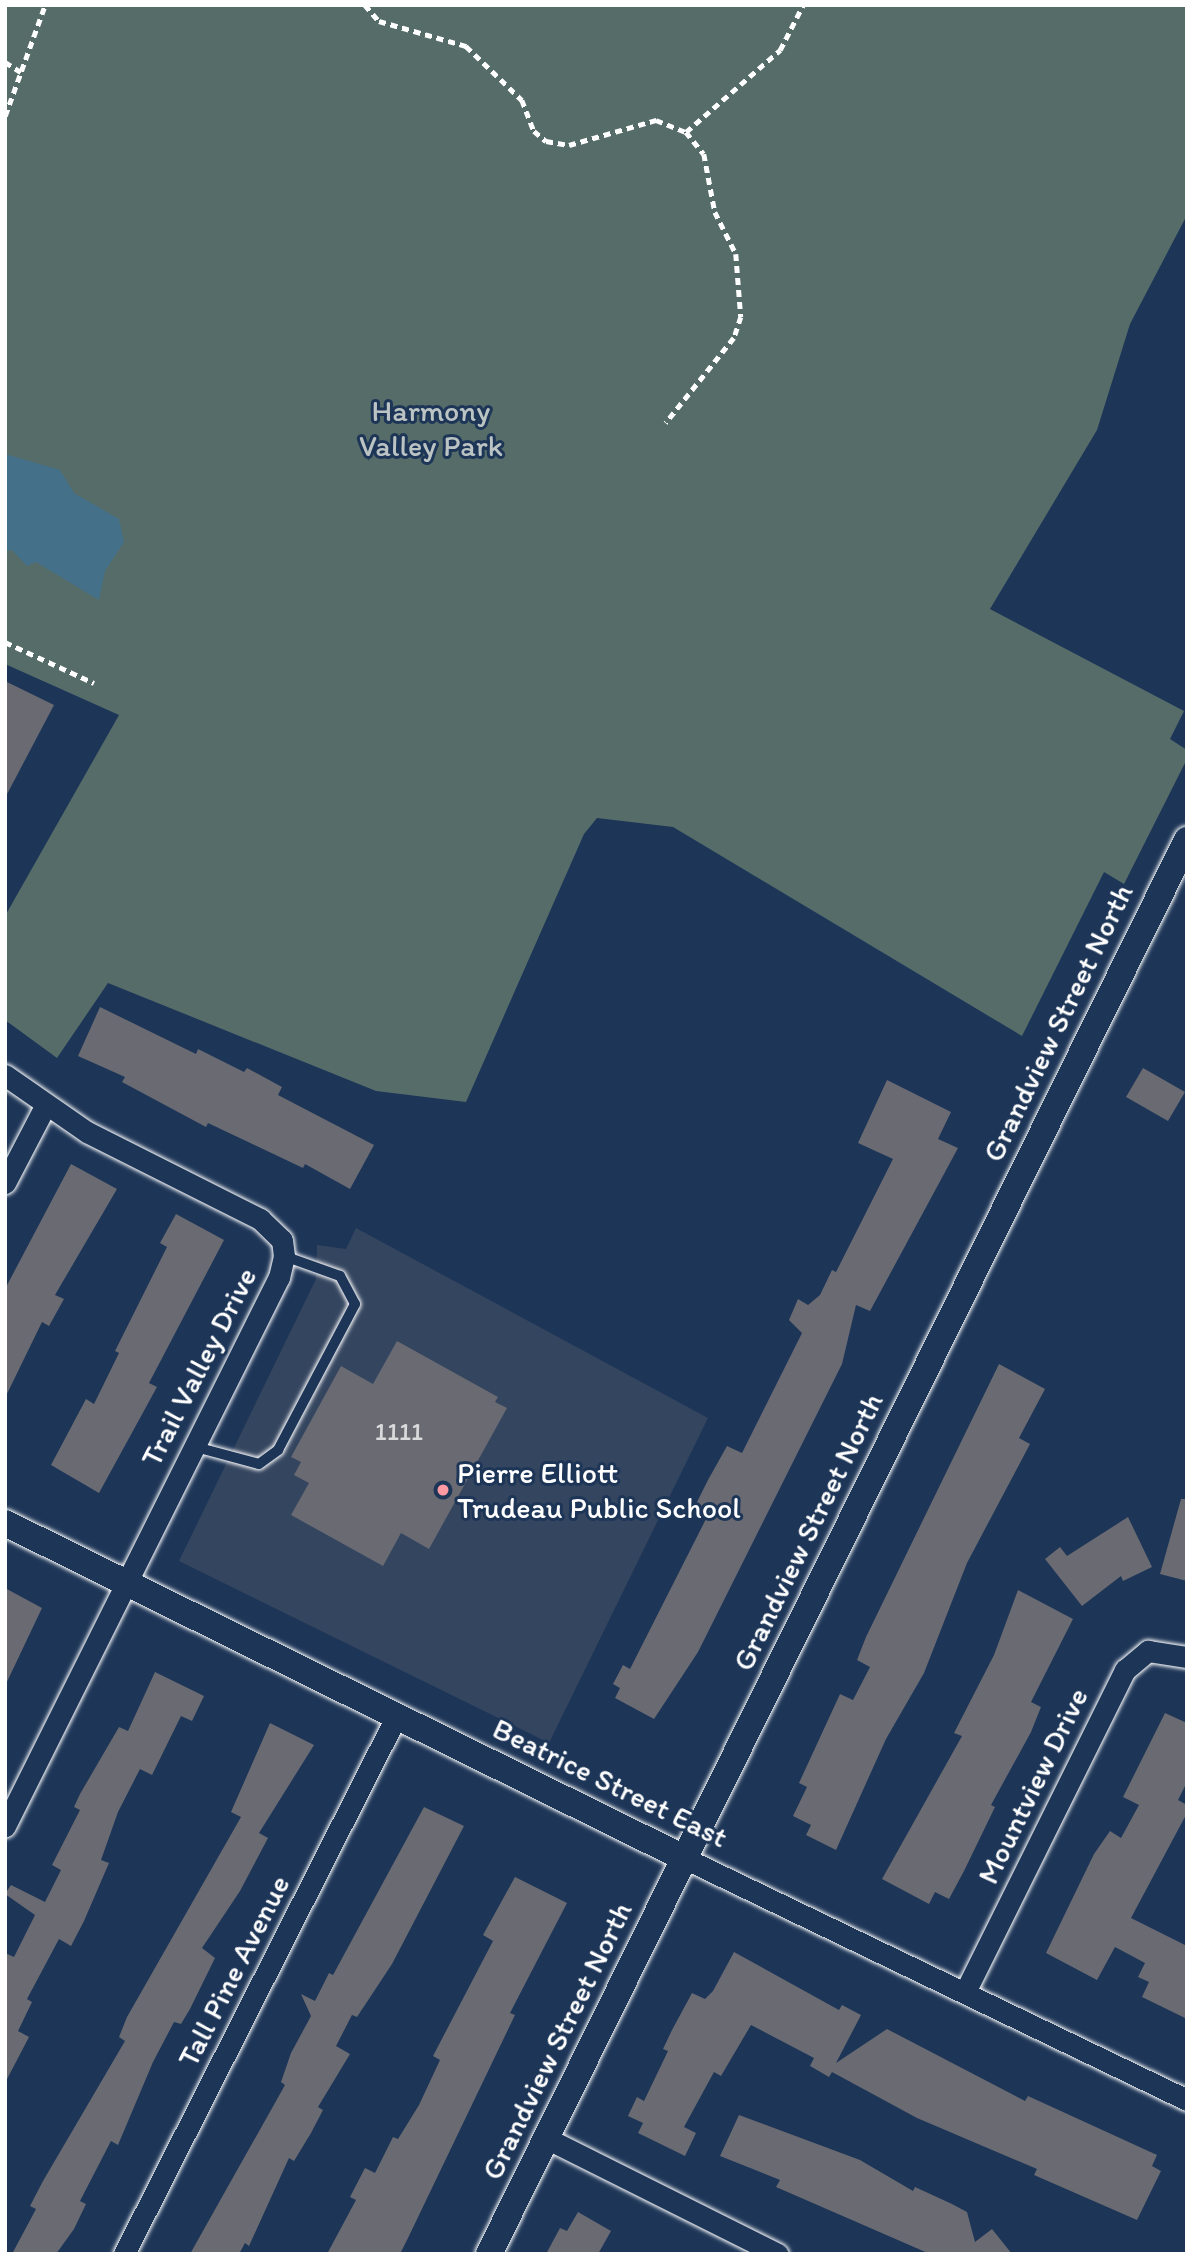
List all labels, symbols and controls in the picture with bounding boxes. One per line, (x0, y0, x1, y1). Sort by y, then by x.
park label: Harmony Valley Park (359, 393, 503, 463)
street label: Grandview Street North (975, 878, 1141, 1168)
street label: Trail Valley Drive (134, 1262, 264, 1472)
street label: Grandview Street North (725, 1387, 891, 1677)
house number: 1111 (375, 1416, 423, 1448)
place label: Pierre Elliott Trudeau Public School (457, 1455, 741, 1526)
marker: Pierre Elliott Trudeau Public School (435, 1482, 451, 1498)
street label: Mountview Drive (970, 1682, 1096, 1890)
street label: Beatrice Street East (487, 1711, 733, 1855)
street label: Tall Pine Avenue (170, 1869, 298, 2073)
street label: Grandview Street North (474, 1896, 640, 2186)

